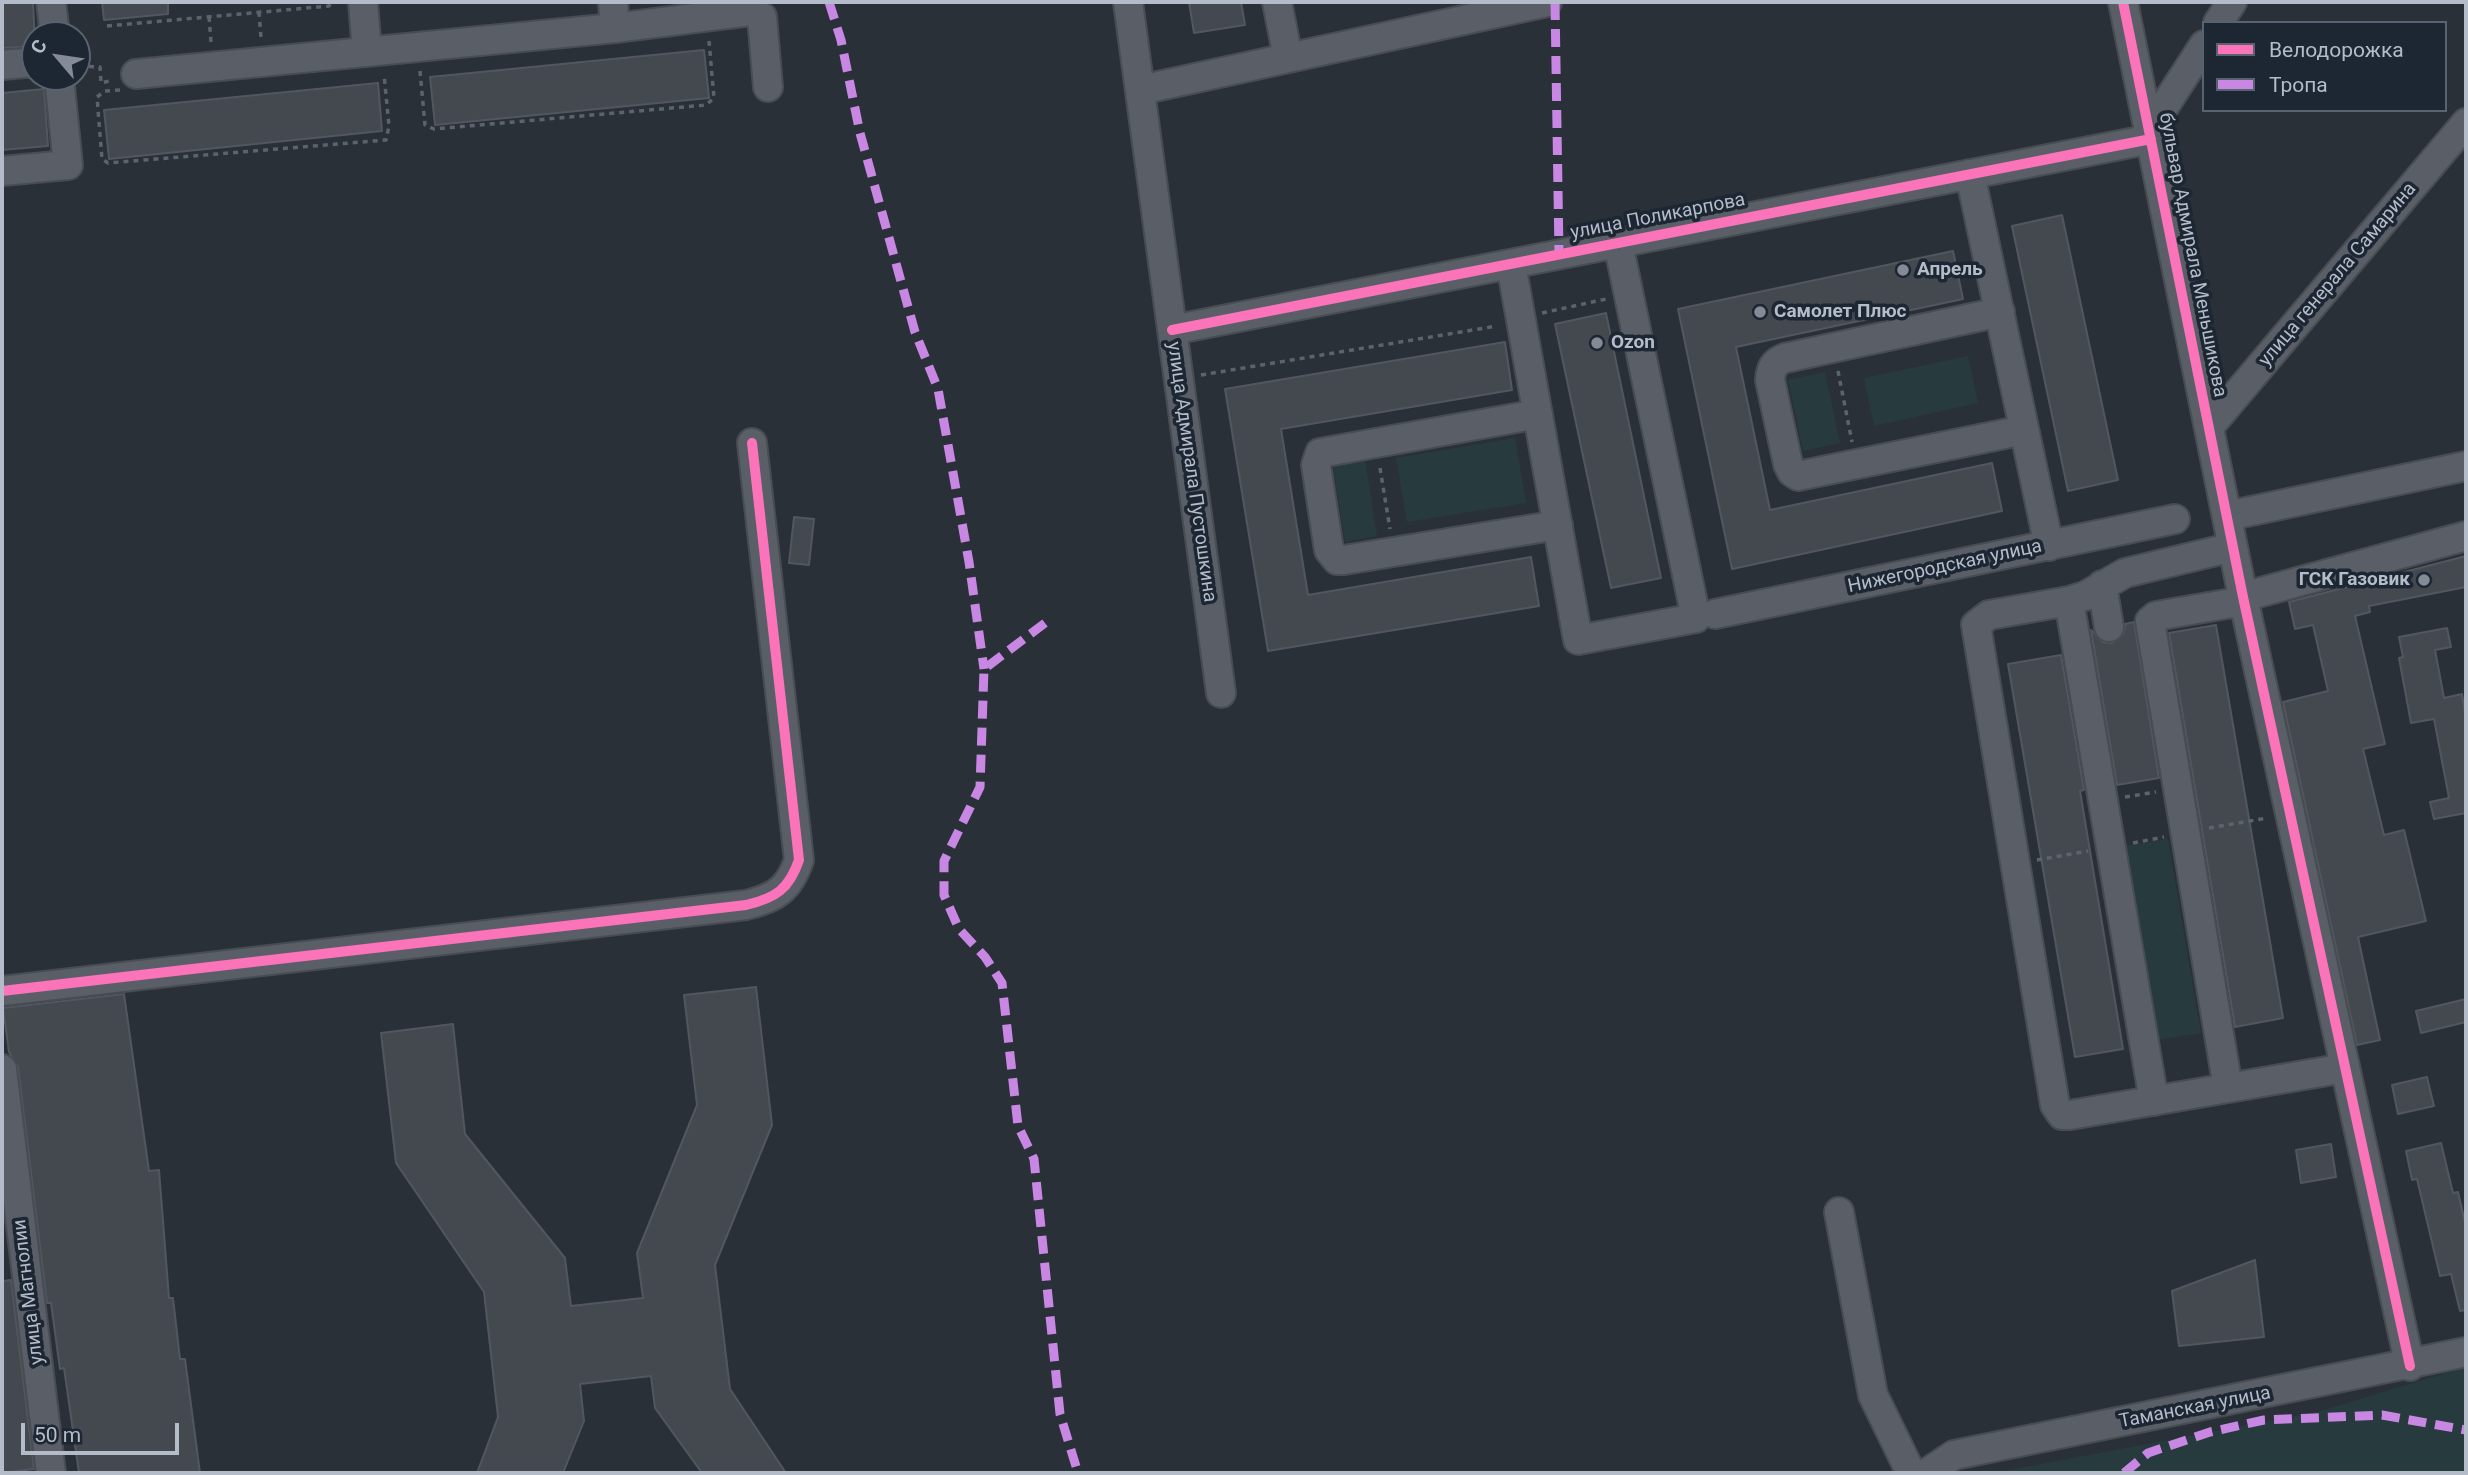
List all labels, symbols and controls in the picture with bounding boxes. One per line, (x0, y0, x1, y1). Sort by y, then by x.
north arrow (21, 21, 91, 91)
legend (2202, 21, 2447, 112)
text: С (26, 36, 52, 58)
text: Велодорожка (2269, 38, 2404, 62)
text: Тропа (2269, 73, 2328, 97)
street label: бульвар Адмирала Меньшикова (2153, 111, 2231, 399)
street label: улица генерала Самарина (2254, 178, 2422, 372)
street label: улица Поликарпова (1569, 189, 1747, 245)
place label: Апрель (1917, 259, 1983, 281)
marker: Апрель (1895, 262, 1911, 278)
place label: Самолет Плюс (1774, 301, 1906, 323)
marker: Самолет Плюс (1752, 304, 1768, 320)
place label: Ozon (1611, 332, 1655, 354)
marker: Ozon (1589, 335, 1605, 351)
street label: улица Адмирала Пустошкина (1161, 340, 1221, 604)
street label: Нижегородская улица (1846, 535, 2044, 599)
place label: ГСК Газовик (2299, 569, 2410, 591)
marker: ГСК Газовик (2416, 572, 2432, 588)
street label: улица Магнолии (9, 1218, 49, 1366)
street label: Таманская улица (2117, 1382, 2273, 1434)
scale bar (24, 1408, 182, 1452)
text: 50 m (34, 1423, 81, 1447)

